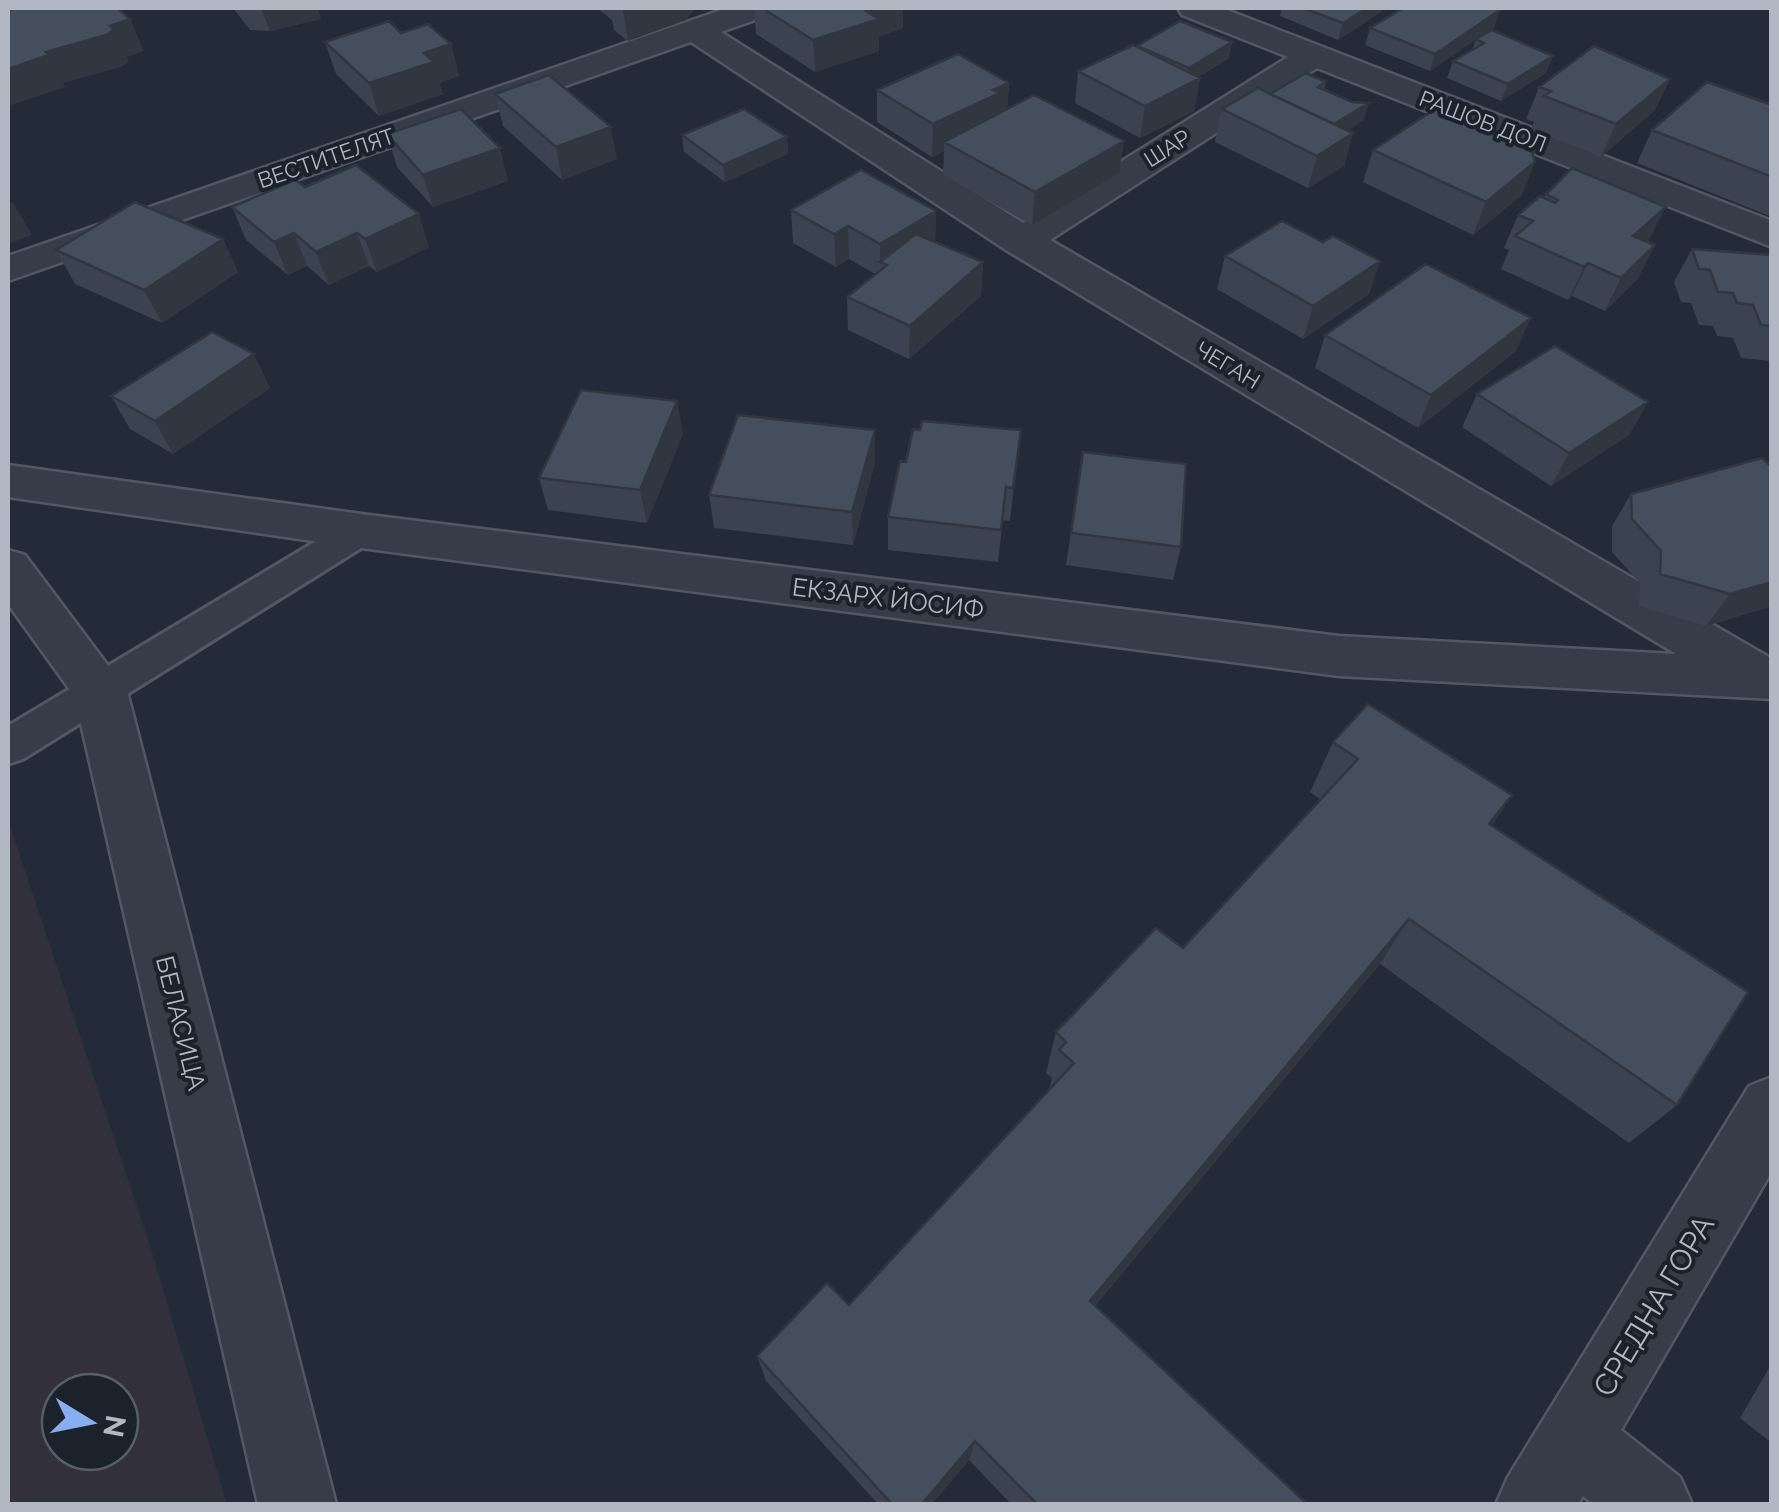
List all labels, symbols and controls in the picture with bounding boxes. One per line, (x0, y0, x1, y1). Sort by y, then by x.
street label: РАШОВ ДОЛ (1416, 85, 1550, 157)
street label: ВЕСТИТЕЛЯТ (254, 122, 398, 194)
street label: ШАР (1139, 124, 1195, 172)
street label: ЧЕГАН (1191, 336, 1265, 394)
street label: ЕКЗАРХ ЙОСИФ (791, 571, 985, 625)
street label: БЕЛАСИЦА (150, 953, 212, 1093)
street label: СРЕДНА ГОРА (1586, 1209, 1721, 1402)
north arrow (40, 1372, 140, 1472)
text: N (96, 1413, 132, 1440)

